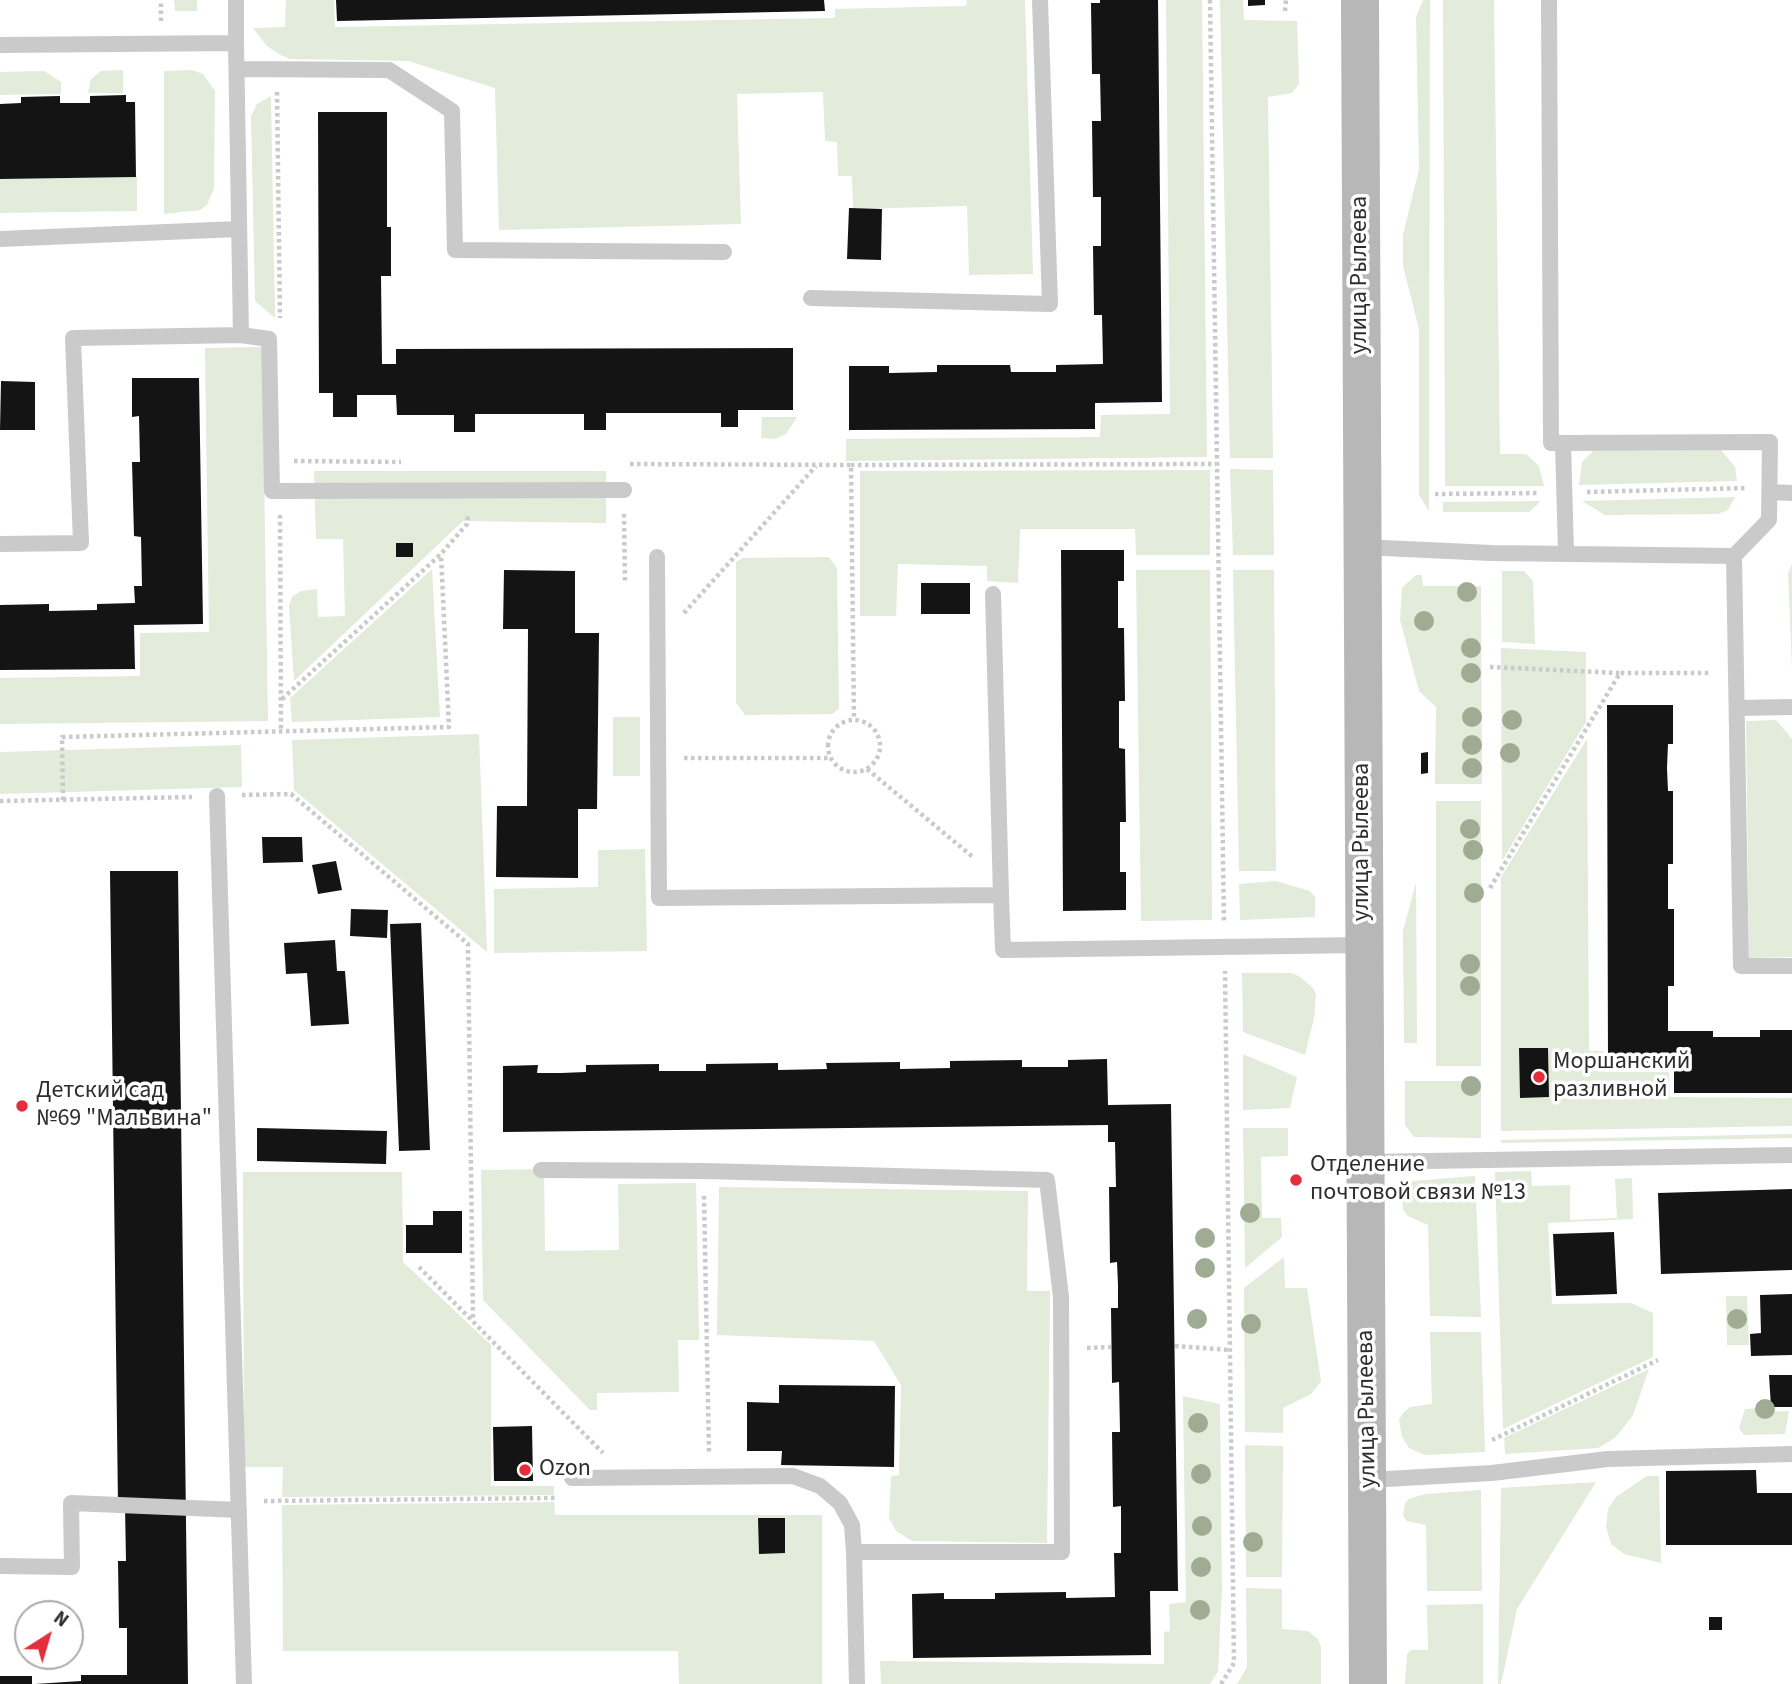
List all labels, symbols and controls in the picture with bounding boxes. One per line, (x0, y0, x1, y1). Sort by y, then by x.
street label: улица Рылеева (1347, 196, 1375, 354)
street label: улица Рылеева (1349, 763, 1377, 921)
place label: Моршанский разливной (1553, 1049, 1690, 1105)
marker: Моршанский разливной (1531, 1069, 1547, 1085)
place label: Детский сад №69 "Мальвина" (36, 1078, 212, 1134)
marker: Детский сад №69 "Мальвина" (14, 1098, 30, 1114)
place label: Отделение почтовой связи №13 (1310, 1152, 1526, 1208)
marker: Отделение почтовой связи №13 (1288, 1172, 1304, 1188)
street label: улица Рылеева (1352, 1330, 1384, 1488)
place label: Ozon (539, 1456, 591, 1484)
marker: Ozon (517, 1462, 533, 1478)
north arrow (14, 1600, 84, 1670)
text: N (48, 1605, 74, 1634)

